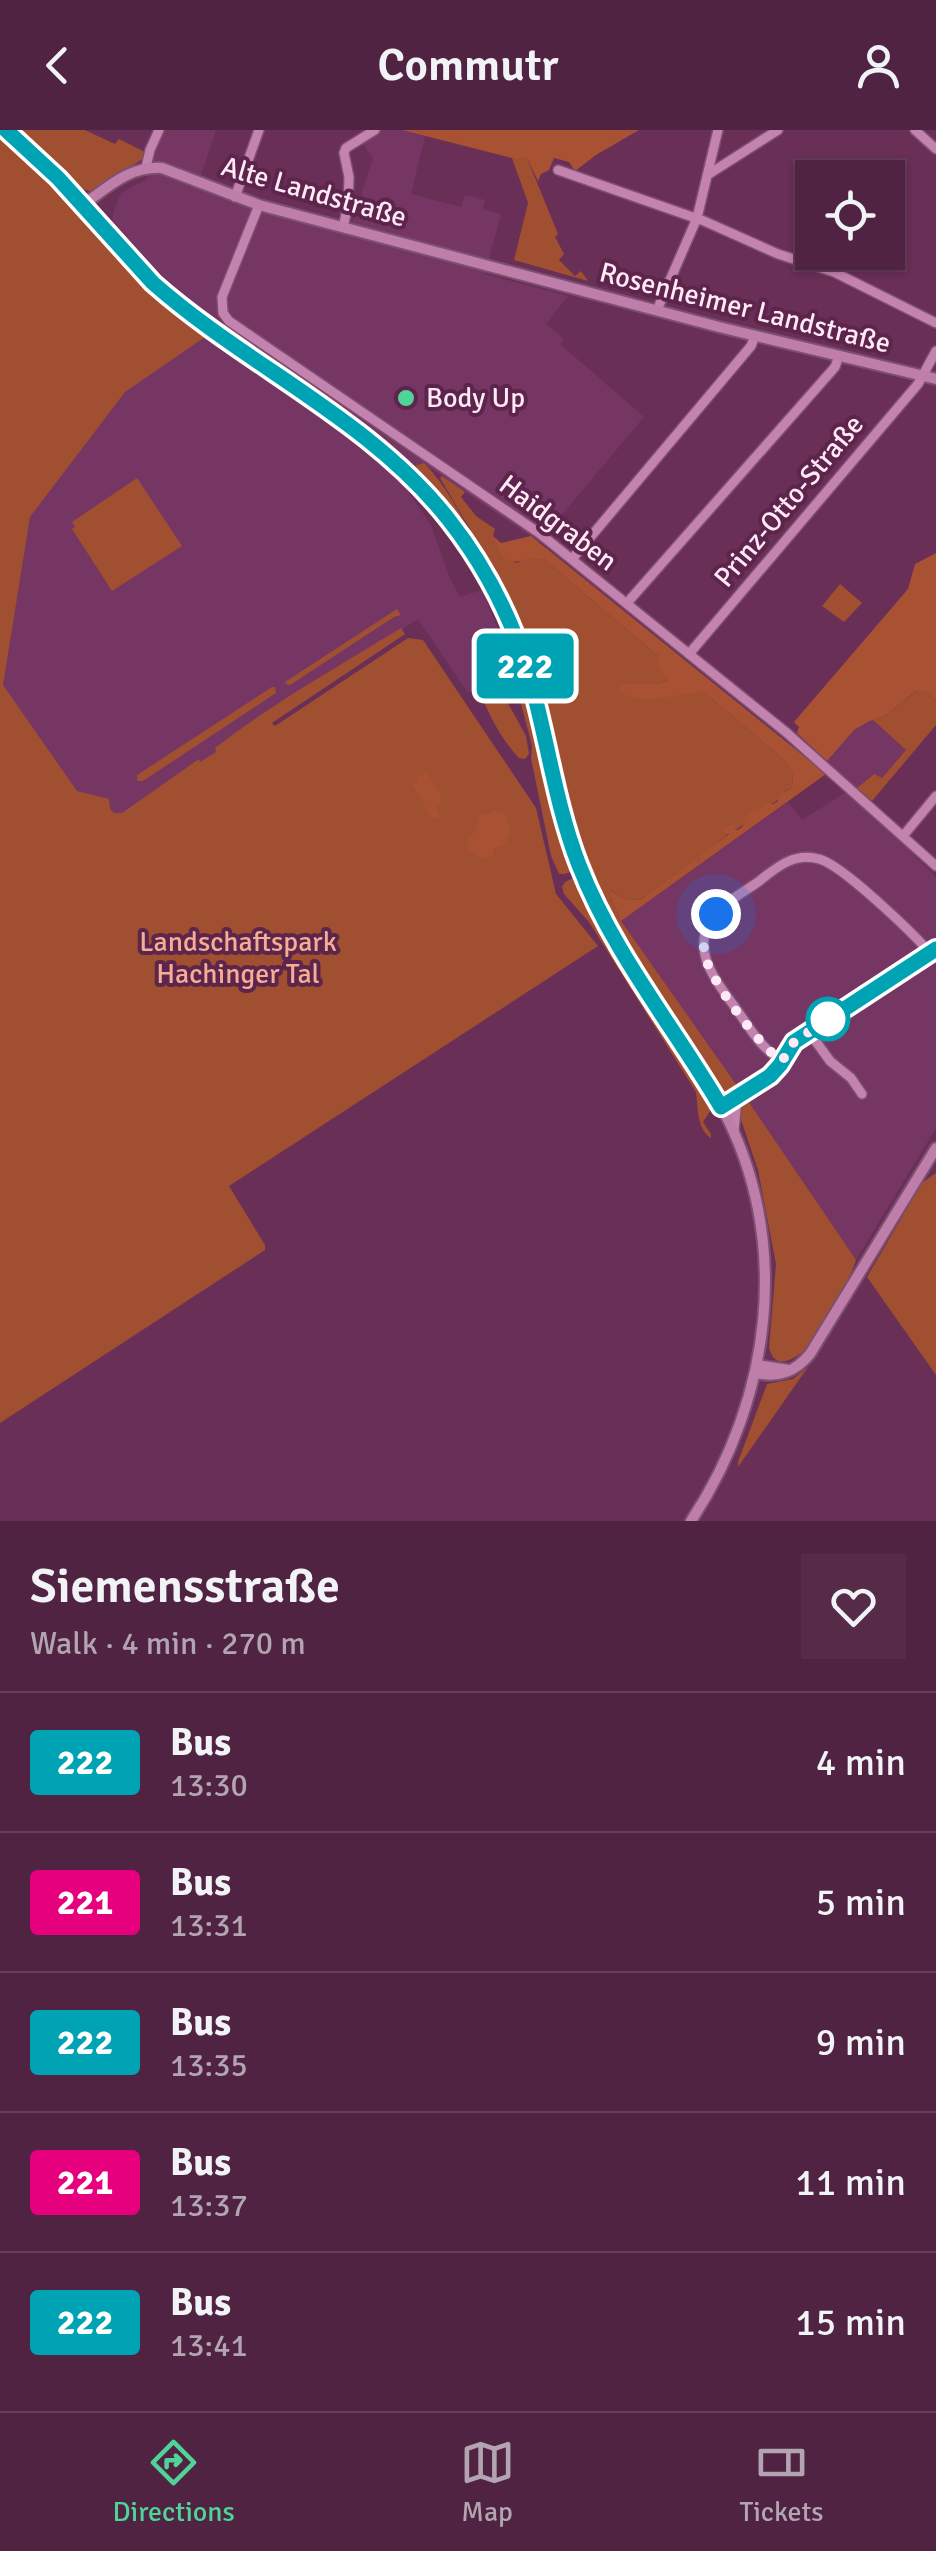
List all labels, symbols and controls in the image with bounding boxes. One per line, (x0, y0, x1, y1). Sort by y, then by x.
icon: back (30, 38, 85, 93)
text: Commutr (378, 38, 558, 93)
icon: person (851, 38, 906, 93)
street label: Alte Landstraße (218, 149, 410, 235)
map controls (795, 160, 905, 270)
button: locate (795, 160, 905, 270)
street label: Rosenheimer Landstraße (596, 255, 894, 361)
place label: Body Up (426, 381, 525, 415)
marker: Body Up (395, 387, 417, 409)
street label: Prinz-Otto-Straße (707, 408, 871, 594)
street label: Haidgraben (492, 468, 624, 578)
line badge: 222 (468, 634, 582, 698)
text: 222 (497, 645, 553, 688)
your location (691, 889, 741, 939)
park label: Landschaftspark Hachinger Tal (139, 925, 337, 991)
unlabelled marker (807, 998, 849, 1040)
button: heart (801, 1554, 906, 1659)
text: Siemensstraße (30, 1557, 340, 1616)
text: Walk · 4 min · 270 m (30, 1624, 306, 1663)
text: Bus (170, 1719, 231, 1766)
text: 4 min (816, 1739, 906, 1786)
text: 222 (57, 1741, 113, 1784)
text: 13:30 (170, 1766, 248, 1805)
text: Bus (170, 1859, 231, 1906)
text: 5 min (816, 1879, 906, 1926)
text: 221 (57, 1881, 113, 1924)
text: 13:31 (170, 1906, 248, 1945)
text: Bus (170, 1999, 231, 2046)
text: 9 min (816, 2019, 906, 2066)
text: 222 (57, 2021, 113, 2064)
text: 13:35 (170, 2046, 248, 2085)
text: Bus (170, 2139, 231, 2186)
text: 11 min (795, 2159, 906, 2206)
text: 221 (57, 2161, 113, 2204)
text: 13:37 (170, 2186, 248, 2225)
text: Bus (170, 2279, 231, 2326)
text: 15 min (795, 2299, 906, 2346)
text: 222 (57, 2301, 113, 2344)
text: 13:41 (170, 2326, 248, 2365)
tab: Directions (112, 2435, 235, 2529)
tab: Map (460, 2435, 515, 2529)
tab: Tickets (739, 2435, 824, 2529)

